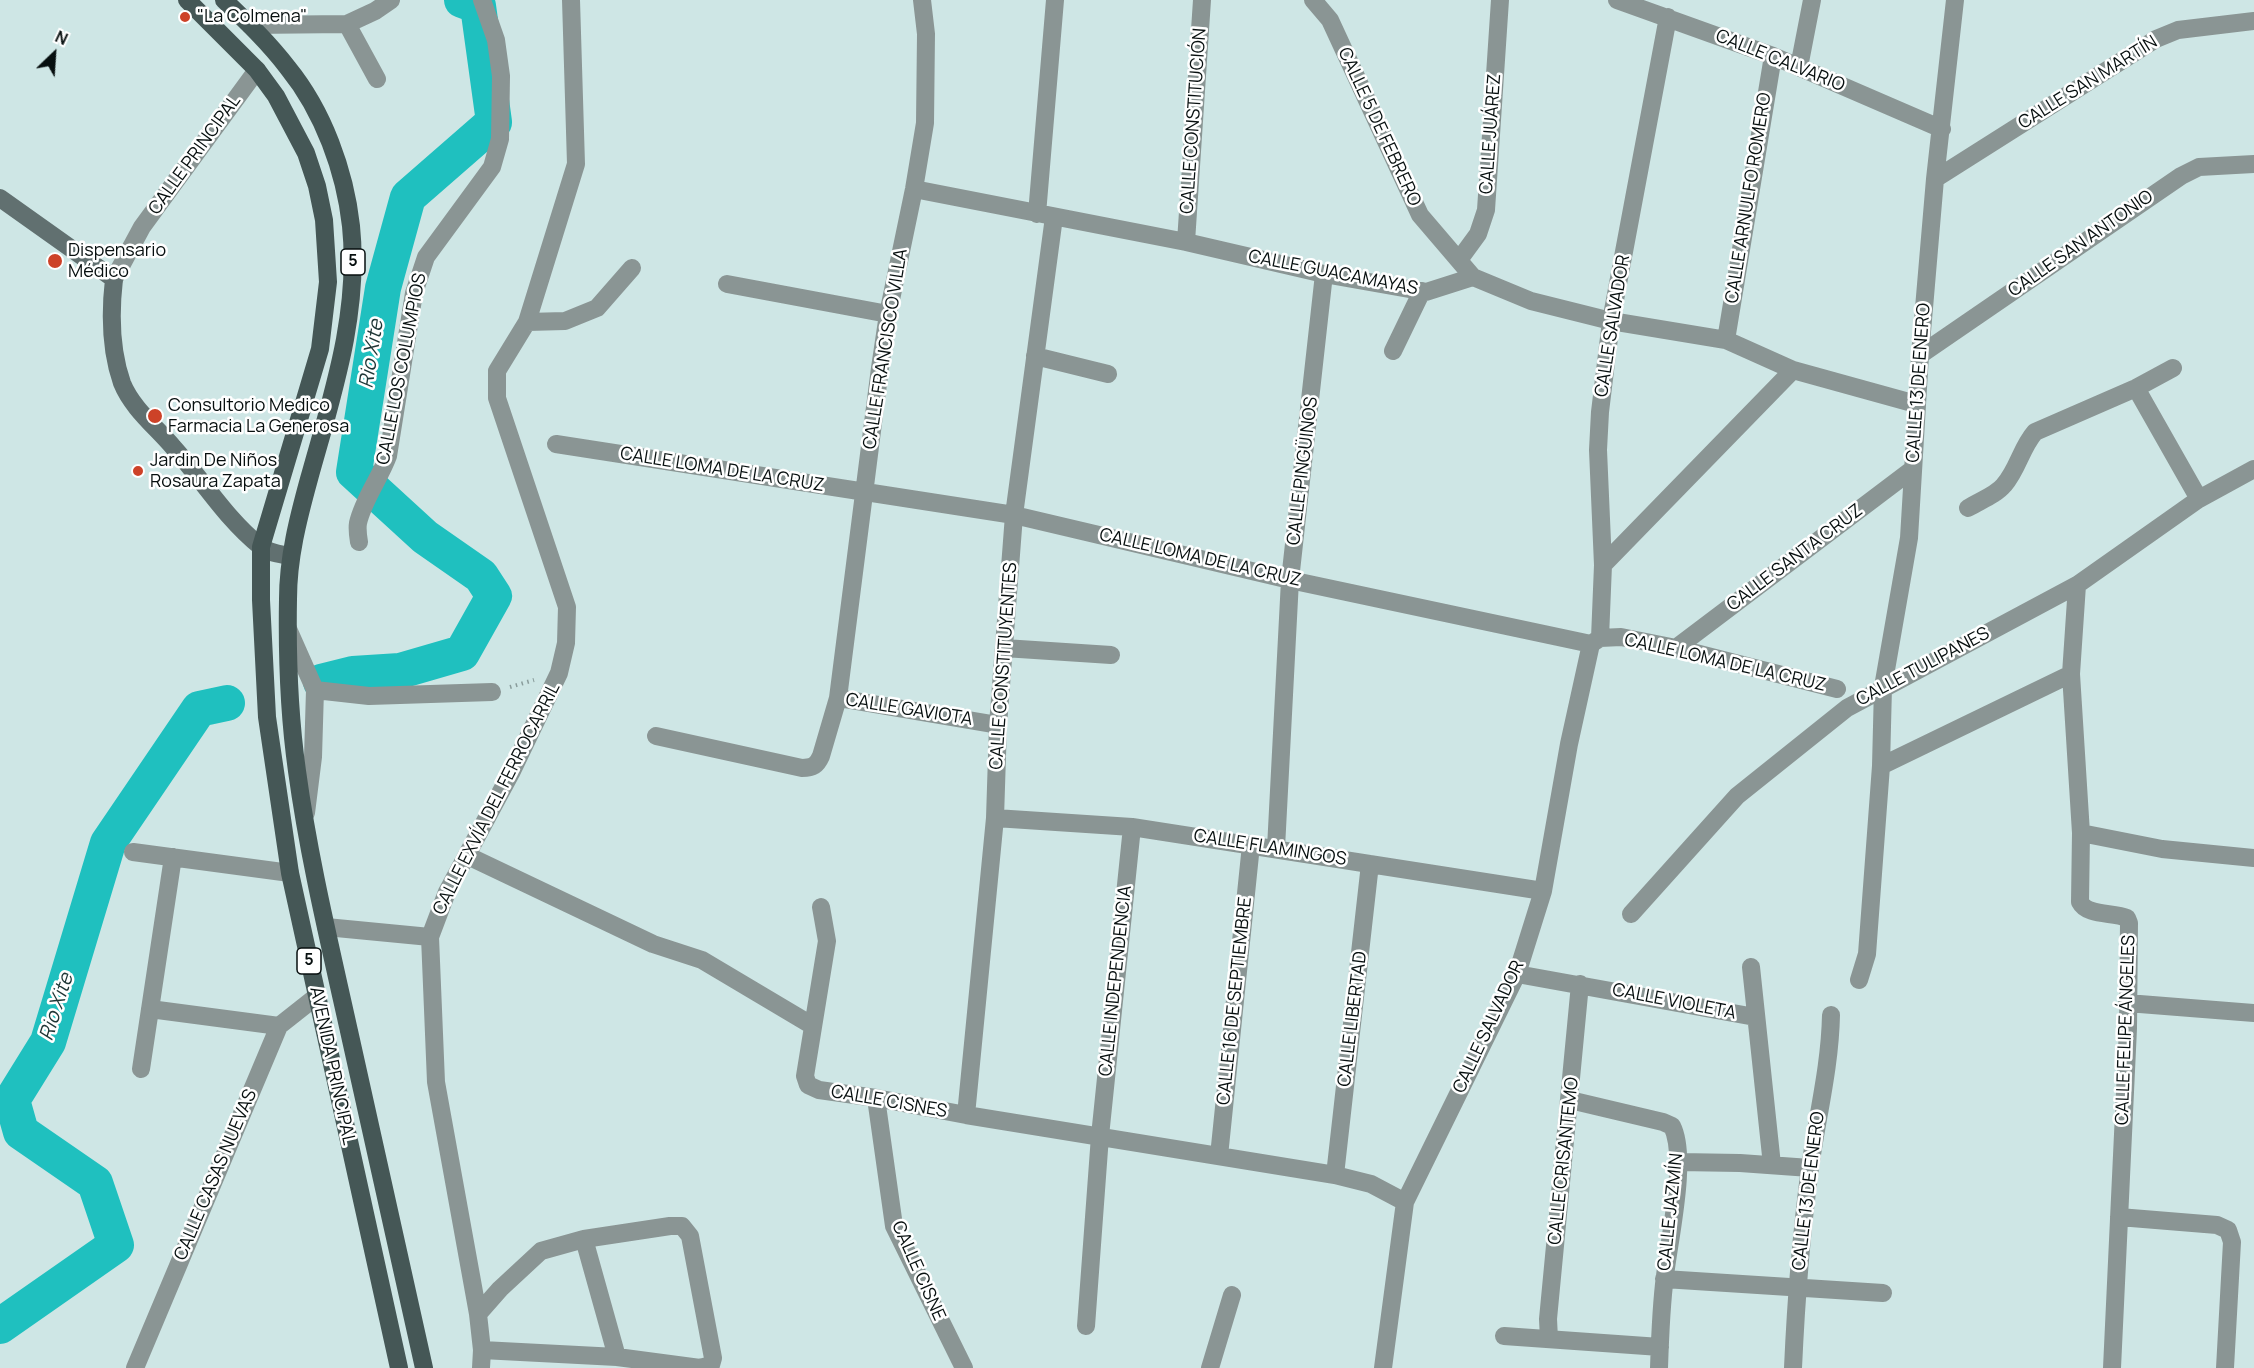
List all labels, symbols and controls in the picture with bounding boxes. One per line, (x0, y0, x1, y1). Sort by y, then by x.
place label: "La Colmena" (197, 6, 307, 28)
marker: "La Colmena" (178, 10, 192, 24)
north arrow (24, 24, 84, 84)
text: N (52, 25, 71, 50)
street label: CALLE CALVARIO (1712, 25, 1848, 97)
street label: CALLE CONSTITUCIÓN (1177, 27, 1211, 215)
street label: CALLE SAN MARTÍN (2015, 32, 2161, 134)
street label: CALLE 5 DE FEBRERO (1333, 44, 1425, 210)
street label: CALLE JUÁREZ (1476, 73, 1506, 195)
street label: CALLE PRINCIPAL (144, 91, 246, 219)
street label: CALLE ARNULFO ROMERO (1722, 91, 1776, 305)
street label: CALLE SAN ANTONIO (2005, 186, 2157, 302)
place label: Dispensario Médico (68, 240, 166, 282)
street label: CALLE GUACAMAYAS (1246, 246, 1420, 300)
street label: CALLE FRANCISCO VILLA (859, 247, 913, 451)
road number: 5 (341, 249, 365, 275)
marker: Dispensario Médico (46, 252, 64, 270)
street label: CALLE SALVADOR (1591, 253, 1635, 399)
street label: CALLE LOS COLUMPIOS (373, 271, 431, 467)
street label: CALLE 13 DE ENERO (1903, 302, 1935, 464)
water label: Rio Xite (355, 318, 389, 390)
place label: Consultorio Medico Farmacia La Generosa (168, 395, 349, 438)
street label: CALLE PINGÜINOS (1283, 395, 1323, 547)
marker: Consultorio Medico Farmacia La Generosa (146, 407, 164, 425)
street label: CALLE LOMA DE LA CRUZ (618, 443, 826, 497)
place label: Jardin De Niños Rosaura Zapata (150, 450, 281, 492)
marker: Jardin De Niños Rosaura Zapata (131, 464, 145, 478)
street label: CALLE SANTA CRUZ (1723, 500, 1867, 616)
street label: CALLE LOMA DE LA CRUZ (1097, 524, 1303, 592)
street label: CALLE CONSTITUYENTES (986, 562, 1022, 770)
street label: CALLE TULIPANES (1853, 623, 1993, 711)
street label: CALLE LOMA DE LA CRUZ (1622, 629, 1828, 697)
street label: CALLE EXVÍA DEL FERROCARRIL (429, 679, 565, 919)
street label: CALLE GAVIOTA (844, 689, 974, 731)
street label: CALLE FLAMINGOS (1192, 825, 1348, 871)
street label: CALLE INDEPENDENCIA (1095, 885, 1137, 1077)
street label: CALLE 16 DE SEPTIEMBRE (1213, 896, 1257, 1106)
street label: CALLE FELIPE ÁNGELES (2112, 935, 2140, 1125)
road number: 5 (297, 948, 321, 974)
street label: CALLE LIBERTAD (1334, 950, 1372, 1088)
street label: CALLE SALVADOR (1449, 957, 1529, 1097)
water label: Rio Xite (35, 970, 79, 1044)
street label: CALLE VIOLETA (1610, 979, 1738, 1025)
street label: AVENIDA PRINCIPAL (305, 985, 359, 1147)
street label: CALLE CRISANTEMO (1544, 1076, 1584, 1246)
street label: CALLE CISNES (829, 1081, 949, 1123)
street label: CALLE CASAS NUEVAS (170, 1086, 262, 1264)
street label: CALLE 13 DE ENERO (1789, 1110, 1829, 1272)
street label: CALLE JAZMÍN (1654, 1152, 1688, 1272)
street label: CALLE CISNE (886, 1218, 950, 1324)

